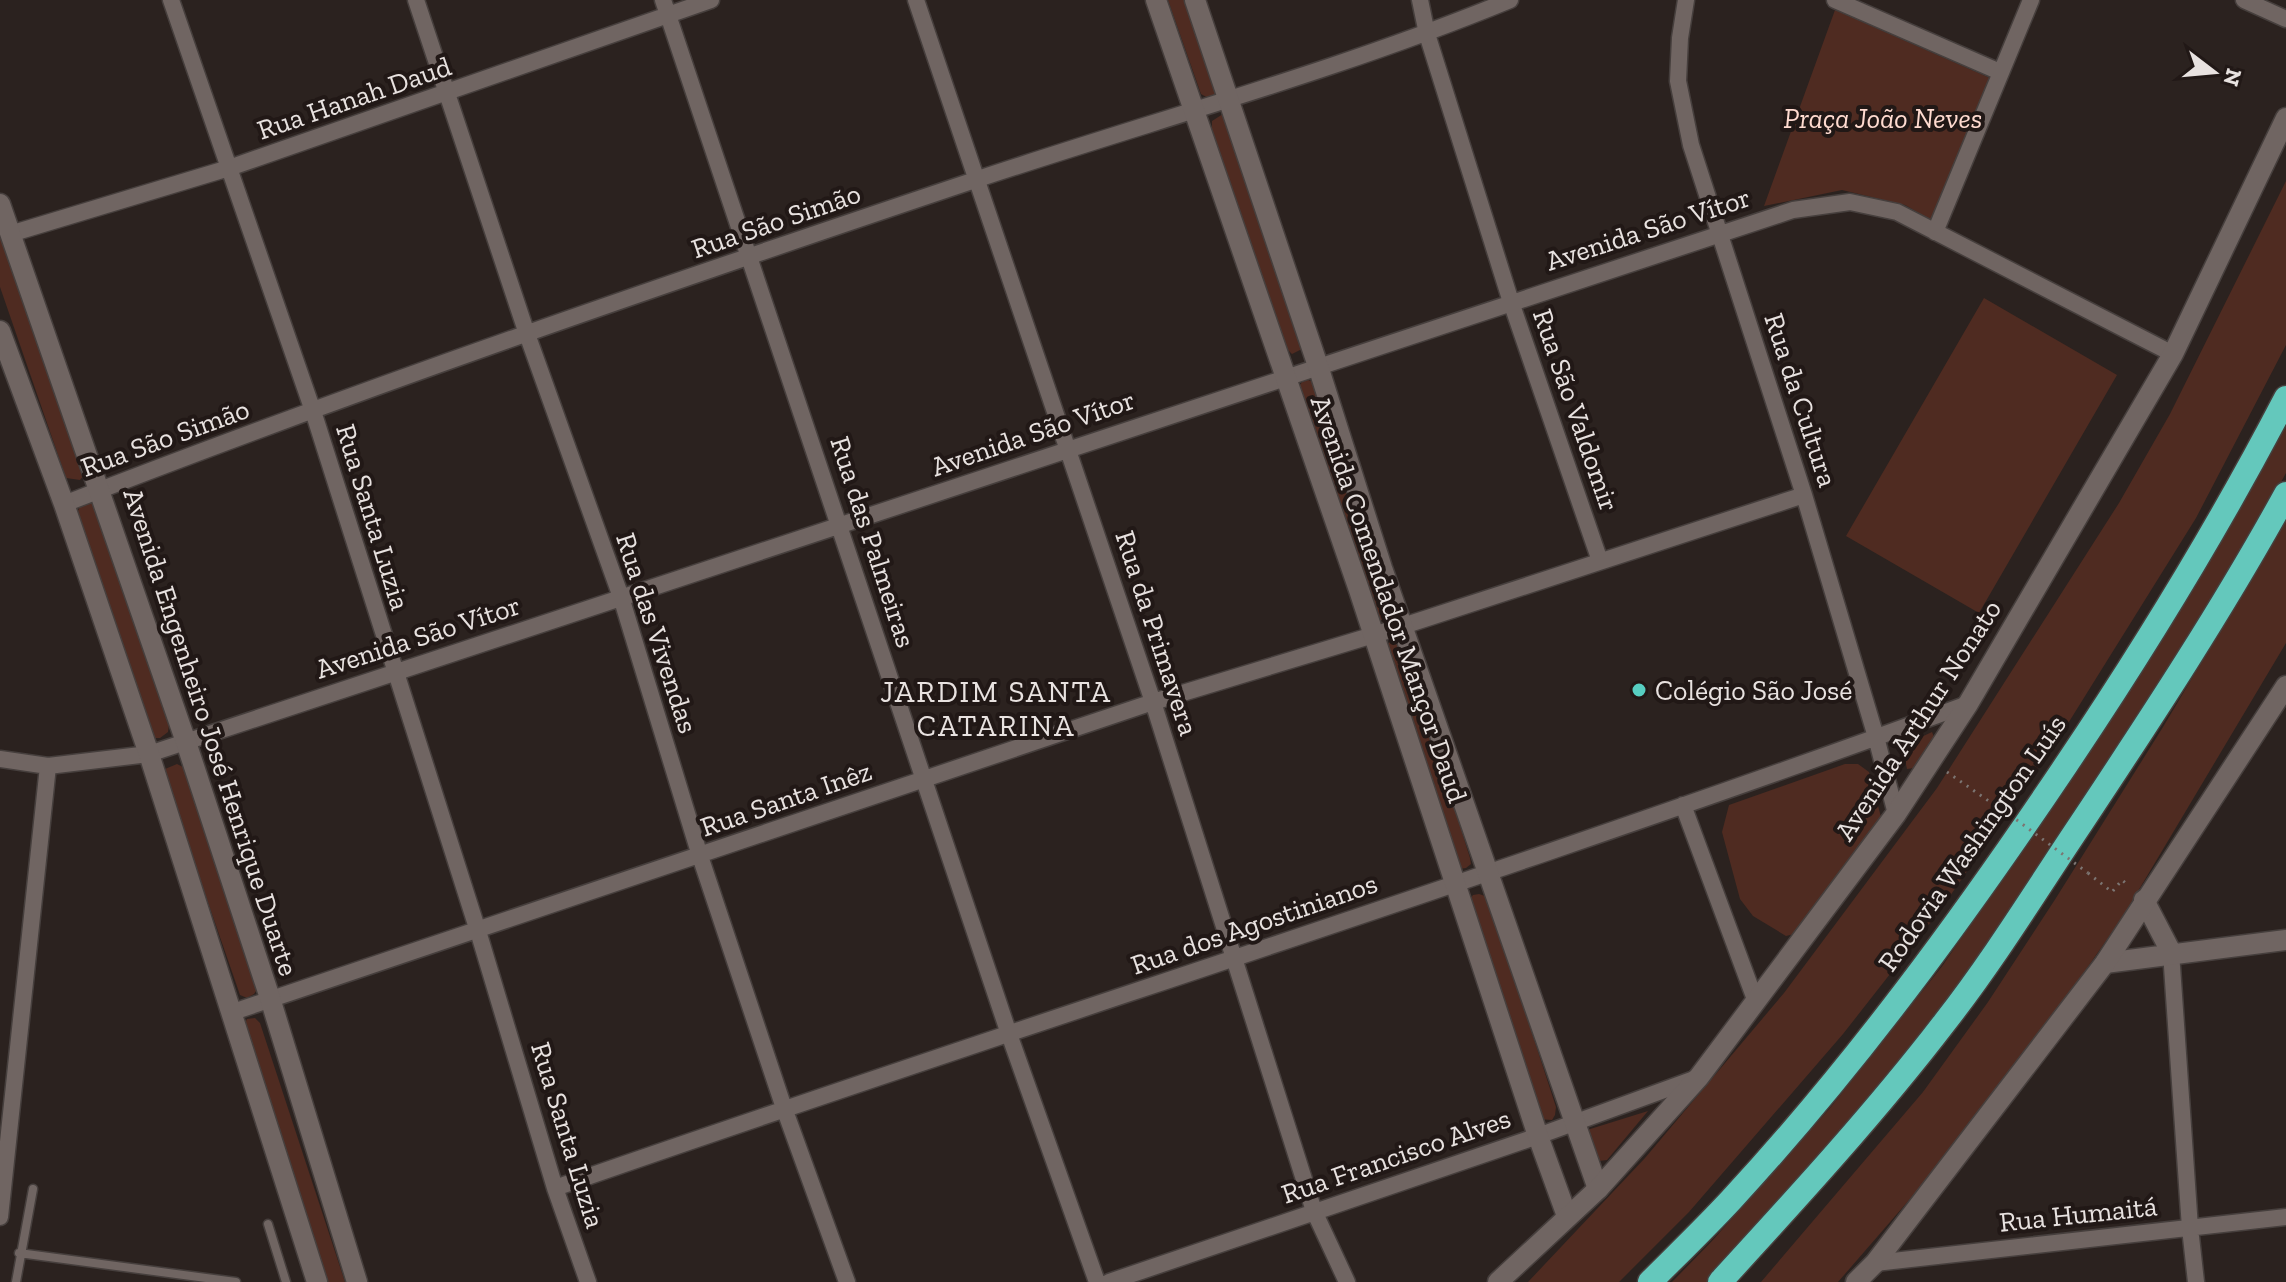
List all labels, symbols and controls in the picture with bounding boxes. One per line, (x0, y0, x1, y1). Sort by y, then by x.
north arrow (2174, 32, 2254, 112)
street label: Rua Hanah Daud (253, 49, 455, 147)
text: N (2217, 66, 2248, 89)
park label: Praça João Neves (1784, 102, 1982, 135)
street label: Rua São Simão (687, 177, 865, 265)
street label: Avenida São Vítor (1542, 180, 1754, 278)
street label: Rua São Valdomir (1526, 304, 1626, 516)
street label: Rua da Cultura (1757, 309, 1845, 491)
street label: Avenida São Vítor (927, 383, 1139, 483)
street label: Avenida Comendador Mançor Daud (1304, 391, 1474, 807)
street label: Rua São Simão (76, 392, 254, 484)
street label: Rua Santa Luzia (329, 420, 417, 614)
street label: Rua das Palmeiras (823, 432, 923, 652)
street label: Avenida Engenheiro José Henrique Duarte (116, 484, 306, 980)
street label: Rua da Primavera (1108, 527, 1206, 740)
street label: Rua das Vivendas (609, 529, 705, 737)
street label: Avenida São Vítor (312, 588, 524, 686)
street label: Avenida Arthur Nonato (1828, 594, 2008, 846)
district label: JARDIM SANTA CATARINA (880, 674, 1112, 744)
place label: Colégio São José (1655, 674, 1852, 707)
marker: Colégio São José (1630, 681, 1648, 699)
street label: Rodovia Washington Luís (1871, 709, 2073, 977)
street label: Rua Santa Inêz (696, 754, 876, 844)
street label: Rua dos Agostinianos (1126, 866, 1382, 982)
street label: Rua Santa Luzia (524, 1038, 612, 1232)
street label: Rua Francisco Alves (1277, 1101, 1515, 1211)
street label: Rua Humaitá (1997, 1189, 2159, 1239)

